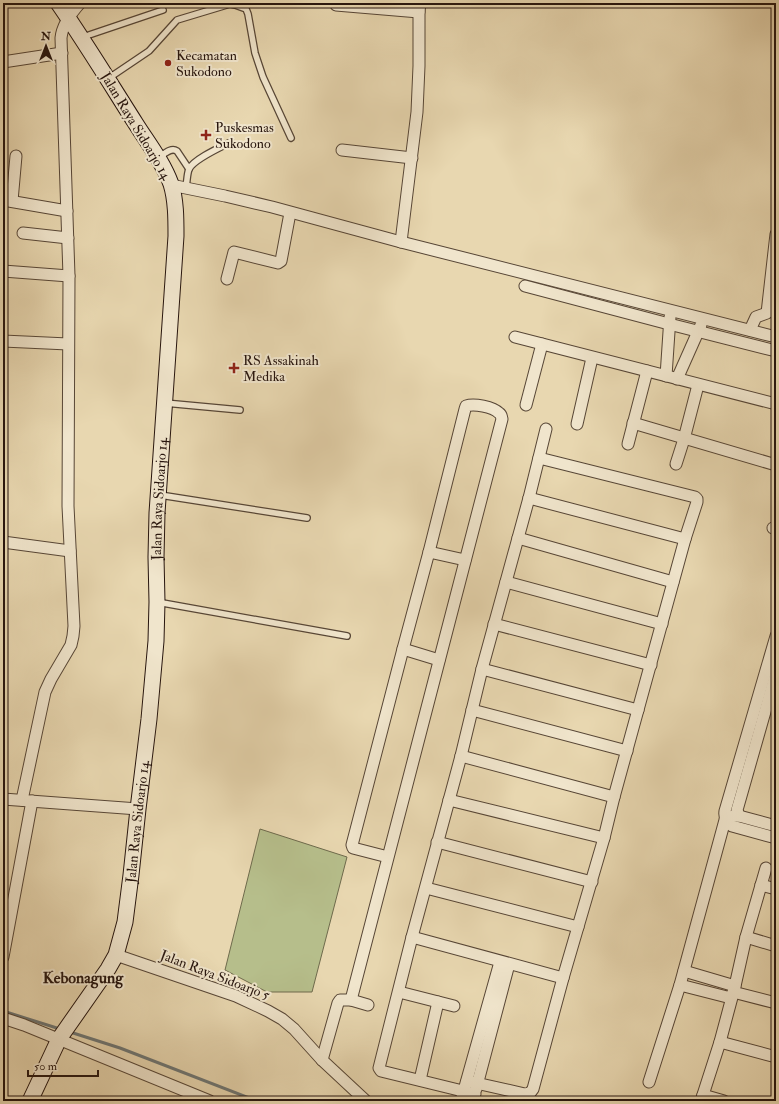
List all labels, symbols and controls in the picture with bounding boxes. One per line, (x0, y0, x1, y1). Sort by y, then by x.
north arrow (26, 26, 66, 66)
text: N (40, 30, 52, 43)
place label: Kecamatan Sukodono (176, 47, 237, 80)
marker: Kecamatan Sukodono (163, 58, 173, 68)
street label: Jalan Raya Sidoarjo 14 (96, 68, 176, 185)
place label: Puskesmas Sukodono (215, 119, 274, 152)
marker: Puskesmas Sukodono (200, 129, 212, 141)
place label: RS Assakinah Medika (243, 352, 319, 385)
marker: RS Assakinah Medika (228, 362, 240, 374)
street label: Jalan Raya Sidoarjo 14 (147, 436, 171, 562)
street label: Jalan Raya Sidoarjo 14 (121, 759, 152, 885)
street label: Jalan Raya Sidoarjo 5 (156, 946, 273, 1005)
district label: Kebonagung (43, 968, 124, 989)
scale bar (28, 1052, 98, 1078)
text: 50 m (34, 1059, 58, 1074)

